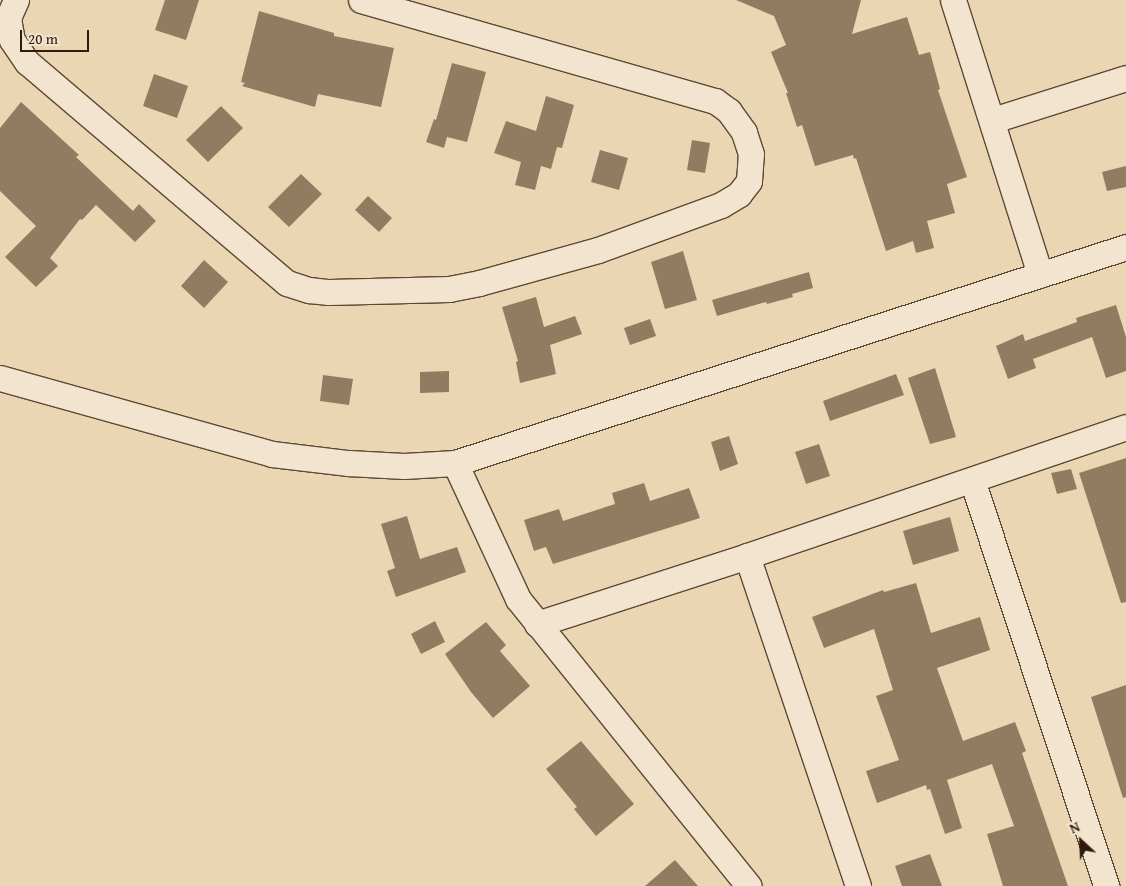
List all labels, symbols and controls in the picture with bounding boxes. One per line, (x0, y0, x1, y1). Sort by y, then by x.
scale bar (22, 20, 91, 52)
text: 20 m (28, 28, 58, 49)
north arrow (1056, 816, 1106, 866)
text: N (1066, 816, 1083, 838)

